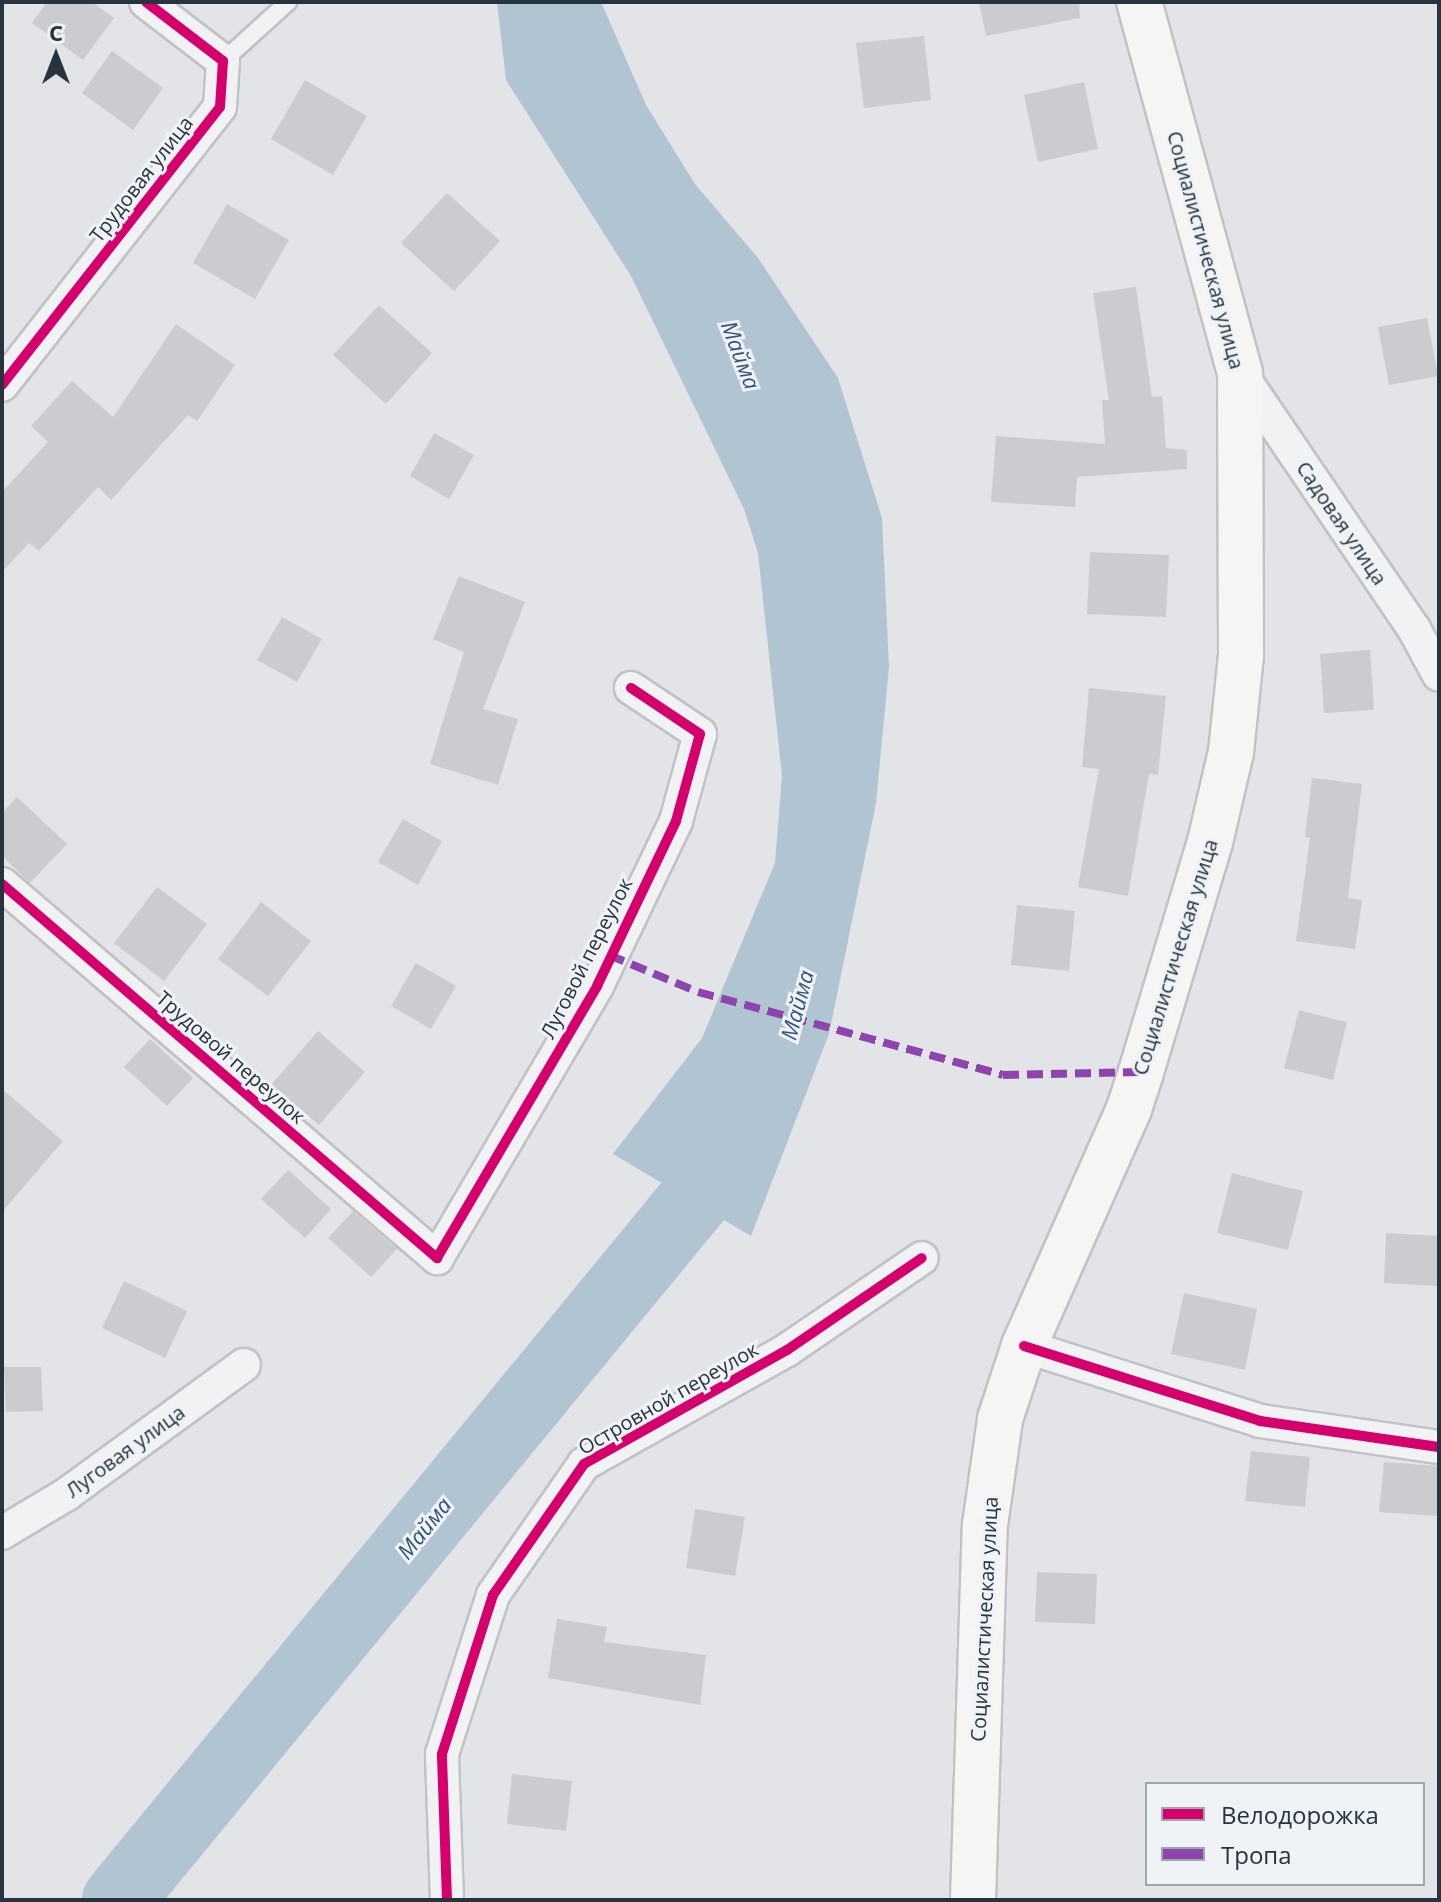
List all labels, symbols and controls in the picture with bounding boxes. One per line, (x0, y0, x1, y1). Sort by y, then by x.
north arrow (16, 16, 96, 96)
text: С (49, 17, 63, 47)
street label: Трудовая улица (84, 111, 198, 247)
street label: Социалистическая улица (1163, 128, 1249, 372)
water label: Майма (716, 317, 766, 393)
street label: Садовая улица (1292, 457, 1392, 589)
street label: Социалистическая улица (1128, 836, 1222, 1078)
street label: Луговой переулок (535, 874, 637, 1042)
water label: Майма (775, 967, 819, 1043)
street label: Трудовой переулок (152, 986, 310, 1128)
street label: Островной переулок (574, 1337, 762, 1459)
street label: Луговая улица (61, 1400, 189, 1502)
water label: Майма (391, 1492, 457, 1564)
street label: Социалистическая улица (966, 1496, 1002, 1742)
legend (1145, 1782, 1425, 1886)
text: Велодорожка (1221, 1798, 1379, 1831)
text: Тропа (1221, 1838, 1292, 1871)

